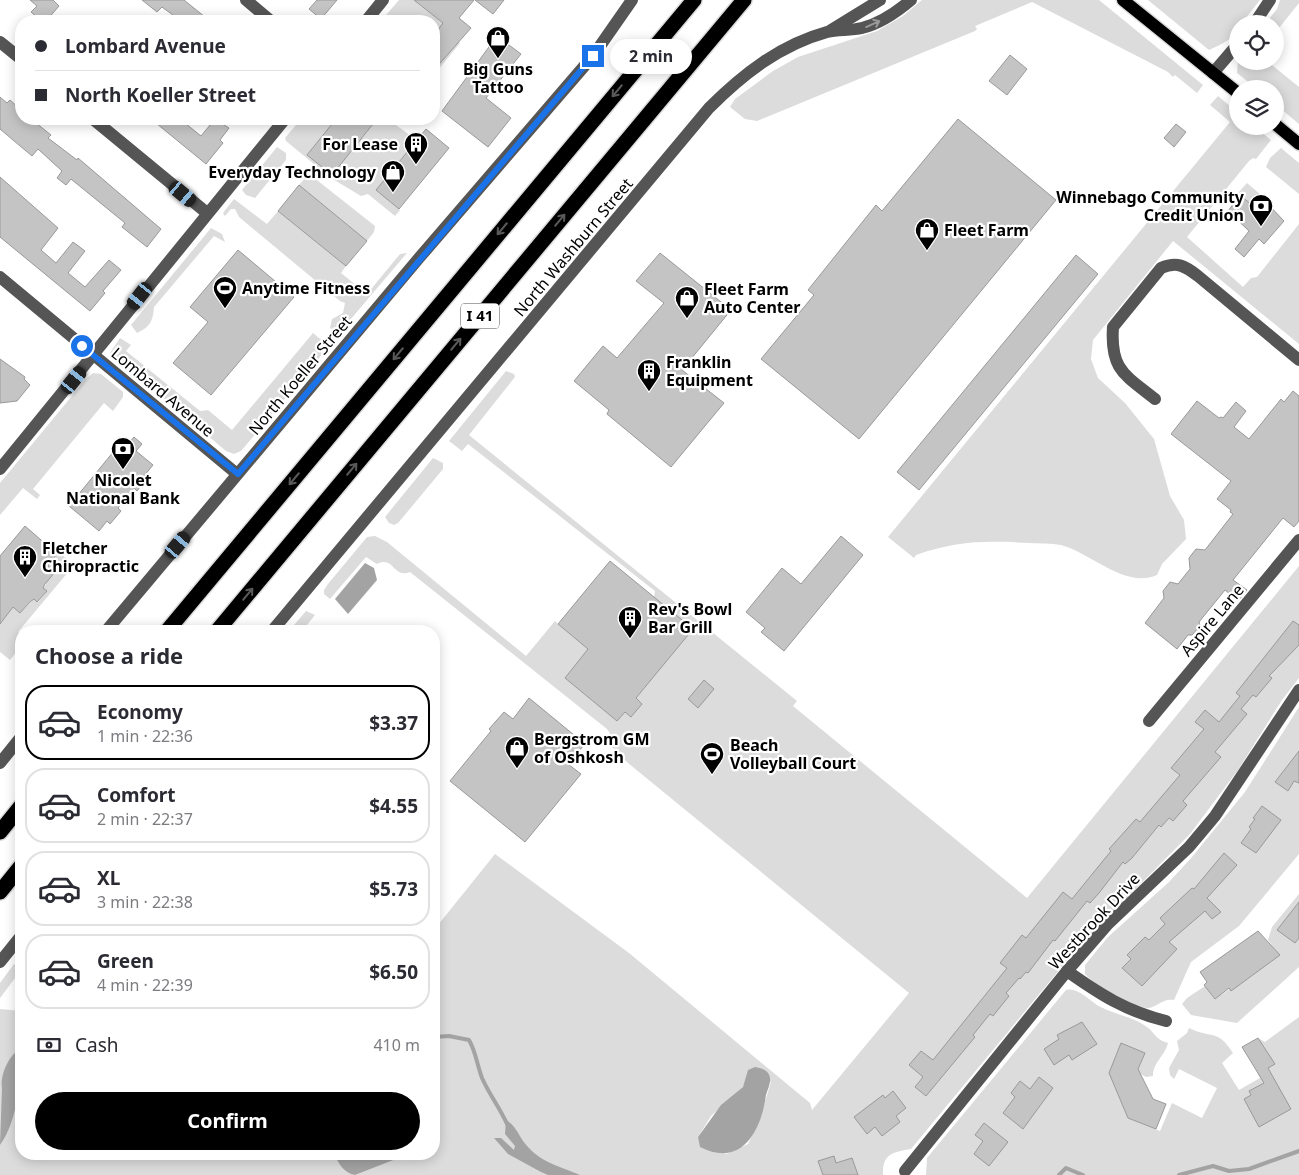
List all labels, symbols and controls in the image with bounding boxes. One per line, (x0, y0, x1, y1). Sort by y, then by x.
map controls (1229, 15, 1284, 135)
button: locate (1229, 15, 1284, 70)
one-way arrow (865, 18, 880, 28)
shop icon: Big Guns Tattoo (485, 25, 511, 59)
text: Lombard Avenue (65, 33, 226, 59)
callout: 2 min (610, 38, 693, 74)
route end (582, 45, 604, 67)
text: 2 min (629, 45, 673, 67)
place label: Big Guns Tattoo (463, 58, 533, 98)
button: layers (1229, 80, 1284, 135)
text: North Koeller Street (65, 82, 256, 108)
one-way arrow (612, 84, 623, 97)
building icon: For Lease (403, 131, 429, 165)
place label: For Lease (322, 133, 398, 155)
shop icon: Everyday Technology (380, 159, 406, 193)
place label: Everyday Technology (208, 161, 377, 183)
street label: North Washburn Street (509, 173, 638, 321)
car (166, 179, 199, 209)
place label: Winnebago Community Credit Union (1056, 186, 1245, 226)
bank icon: Winnebago Community Credit Union (1248, 193, 1274, 227)
one-way arrow (555, 213, 566, 226)
shop icon: Fleet Farm (914, 217, 940, 251)
place label: Fleet Farm (944, 219, 1029, 241)
one-way arrow (497, 223, 508, 236)
sports icon: Anytime Fitness (212, 275, 238, 309)
place label: Anytime Fitness (242, 277, 370, 299)
place label: Fleet Farm Auto Center (704, 278, 800, 318)
car (124, 280, 155, 312)
shop icon: Fleet Farm Auto Center (674, 285, 700, 319)
road number: I 41 (461, 304, 499, 328)
street label: North Koeller Street (243, 310, 357, 439)
route start (71, 335, 93, 357)
one-way arrow (451, 338, 462, 351)
street label: Lombard Avenue (107, 342, 219, 442)
one-way arrow (393, 348, 404, 361)
place label: Franklin Equipment (666, 351, 753, 391)
building icon: Franklin Equipment (636, 358, 662, 392)
car (58, 364, 89, 396)
bank icon: Nicolet National Bank (110, 436, 136, 470)
one-way arrow (346, 463, 357, 476)
place label: Nicolet National Bank (66, 469, 180, 509)
one-way arrow (289, 472, 300, 485)
car (162, 529, 193, 561)
place label: Fletcher Chiropractic (42, 537, 139, 577)
building icon: Fletcher Chiropractic (12, 544, 38, 578)
street label: Aspire Lane (1175, 579, 1249, 661)
one-way arrow (242, 588, 253, 601)
place label: Rev's Bowl Bar Grill (648, 598, 732, 638)
building icon: Rev's Bowl Bar Grill (617, 605, 643, 639)
text: Choose a ride (35, 640, 183, 670)
text: Economy (97, 699, 183, 725)
icon: car (37, 700, 82, 745)
text: $3.37 (369, 710, 418, 736)
text: 1 min · 22:36 (97, 725, 193, 747)
place label: Bergstrom GM of Oshkosh (534, 728, 650, 768)
place label: Beach Volleyball Court (730, 734, 856, 774)
shop icon: Bergstrom GM of Oshkosh (504, 735, 530, 769)
sports icon: Beach Volleyball Court (699, 741, 725, 775)
text: Comfort (97, 782, 176, 808)
icon: car (37, 783, 82, 828)
text: $4.55 (369, 793, 418, 819)
text: 2 min · 22:37 (97, 808, 193, 830)
text: XL (97, 865, 120, 891)
icon: car (37, 866, 82, 911)
street label: Westbrook Drive (1043, 868, 1145, 974)
text: $5.73 (369, 876, 418, 902)
text: 3 min · 22:38 (97, 891, 193, 913)
text: Green (97, 948, 154, 974)
icon: car (37, 949, 82, 994)
text: $6.50 (369, 959, 418, 985)
text: 4 min · 22:39 (97, 974, 193, 996)
icon: cash (35, 1031, 63, 1059)
text: Cash (75, 1032, 119, 1058)
text: 410 m (373, 1034, 420, 1056)
button: Confirm (35, 1092, 420, 1150)

